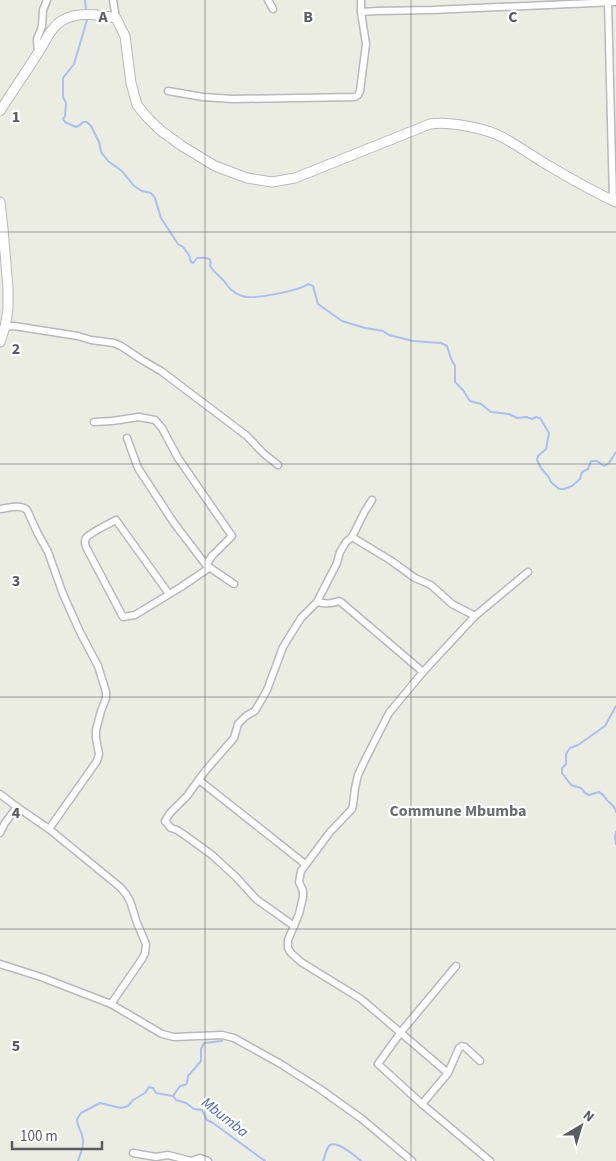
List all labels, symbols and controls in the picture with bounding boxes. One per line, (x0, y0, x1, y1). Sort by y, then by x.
text: A (97, 6, 108, 28)
text: B (303, 6, 313, 28)
text: C (508, 6, 518, 28)
text: 1 (12, 106, 20, 128)
text: 2 (12, 338, 20, 360)
text: 3 (12, 570, 20, 592)
district label: Commune Mbumba (390, 800, 526, 822)
text: 4 (12, 802, 21, 824)
text: 5 (12, 1035, 20, 1057)
water label: Mbumba (197, 1092, 253, 1142)
north arrow (556, 1101, 606, 1151)
text: N (579, 1106, 598, 1127)
scale bar (12, 1118, 102, 1150)
text: 100 m (20, 1126, 58, 1147)

